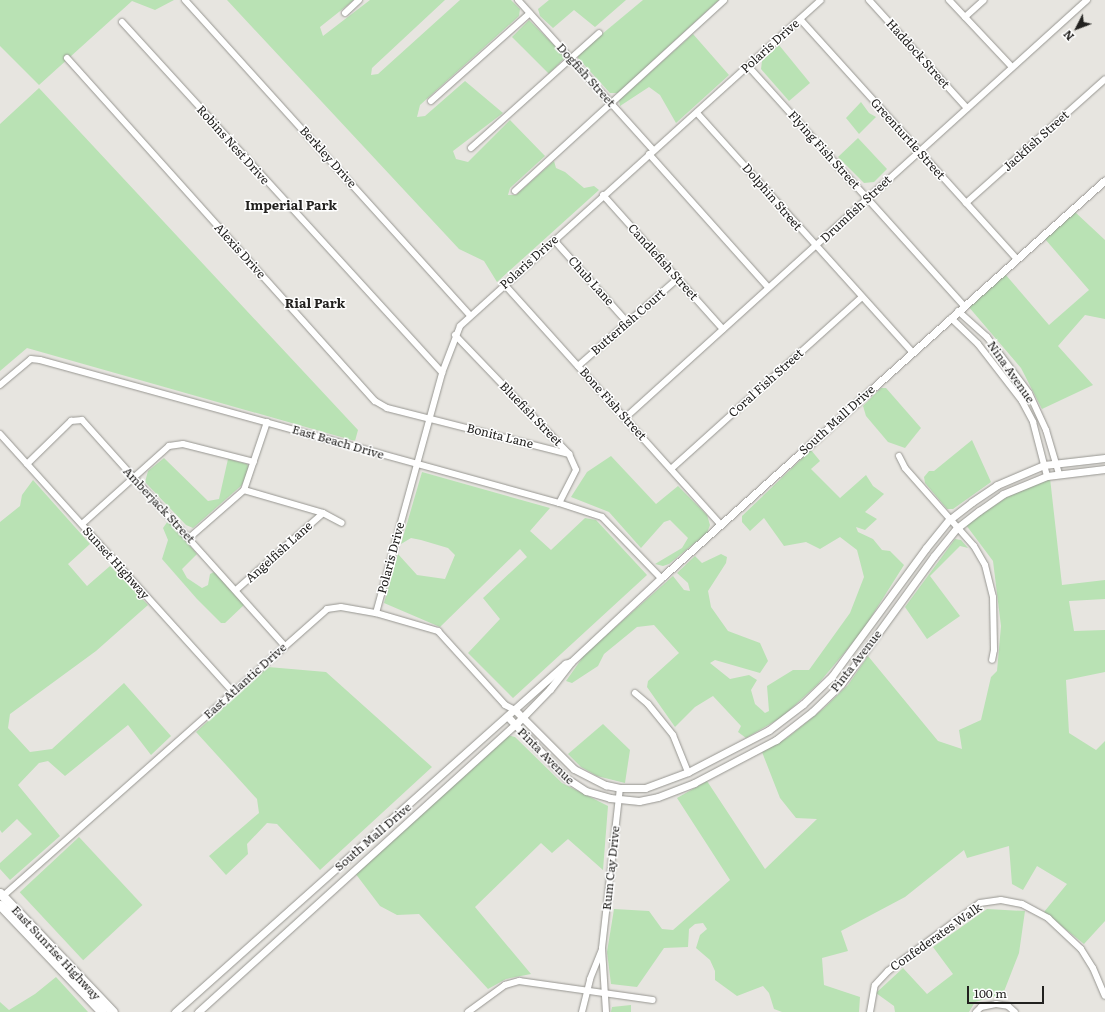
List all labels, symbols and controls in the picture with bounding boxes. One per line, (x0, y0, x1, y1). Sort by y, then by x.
north arrow (1057, 8, 1097, 48)
street label: Polaris Drive (738, 16, 802, 76)
street label: Haddock Street (883, 17, 953, 91)
text: N (1059, 27, 1077, 45)
street label: Dogfish Street (554, 40, 618, 110)
street label: Greenturtle Street (868, 95, 948, 183)
street label: Robins Nest Drive (194, 102, 272, 188)
street label: Flying Fish Street (785, 108, 863, 192)
street label: Jackfish Street (1000, 108, 1072, 174)
street label: Berkley Drive (297, 123, 359, 191)
street label: Dolphin Street (739, 161, 805, 233)
street label: Drumfish Street (817, 172, 895, 246)
district label: Imperial Park (245, 197, 337, 213)
street label: Alexis Drive (212, 221, 268, 281)
street label: Candlefish Street (625, 221, 701, 303)
street label: Polaris Drive (497, 232, 561, 292)
street label: Chub Lane (565, 253, 617, 309)
street label: Butterfish Court (588, 286, 668, 358)
district label: Rial Park (285, 295, 345, 311)
street label: Nina Avenue (984, 338, 1038, 406)
street label: Coral Fish Street (726, 346, 806, 420)
street label: Bone Fish Street (577, 365, 649, 443)
street label: Bluefish Street (497, 379, 565, 449)
street label: South Mall Drive (796, 382, 878, 458)
street label: Bonita Lane (465, 421, 535, 451)
street label: East Beach Drive (290, 422, 386, 462)
street label: Amberjack Street (120, 464, 198, 546)
street label: Angelfish Lane (243, 518, 315, 586)
street label: Polaris Drive (375, 521, 407, 595)
street label: Sunset Highway (80, 524, 152, 602)
street label: Pinta Avenue (827, 627, 885, 695)
street label: East Atlantic Drive (201, 640, 289, 722)
street label: Pinta Avenue (515, 725, 577, 787)
street label: South Mall Drive (332, 800, 414, 874)
street label: Rum Cay Drive (599, 825, 623, 911)
street label: Confederates Walk (887, 900, 985, 974)
street label: East Sunrise Highway (9, 903, 103, 1003)
scale bar (969, 978, 1046, 1004)
text: 100 m (974, 984, 1007, 1002)

